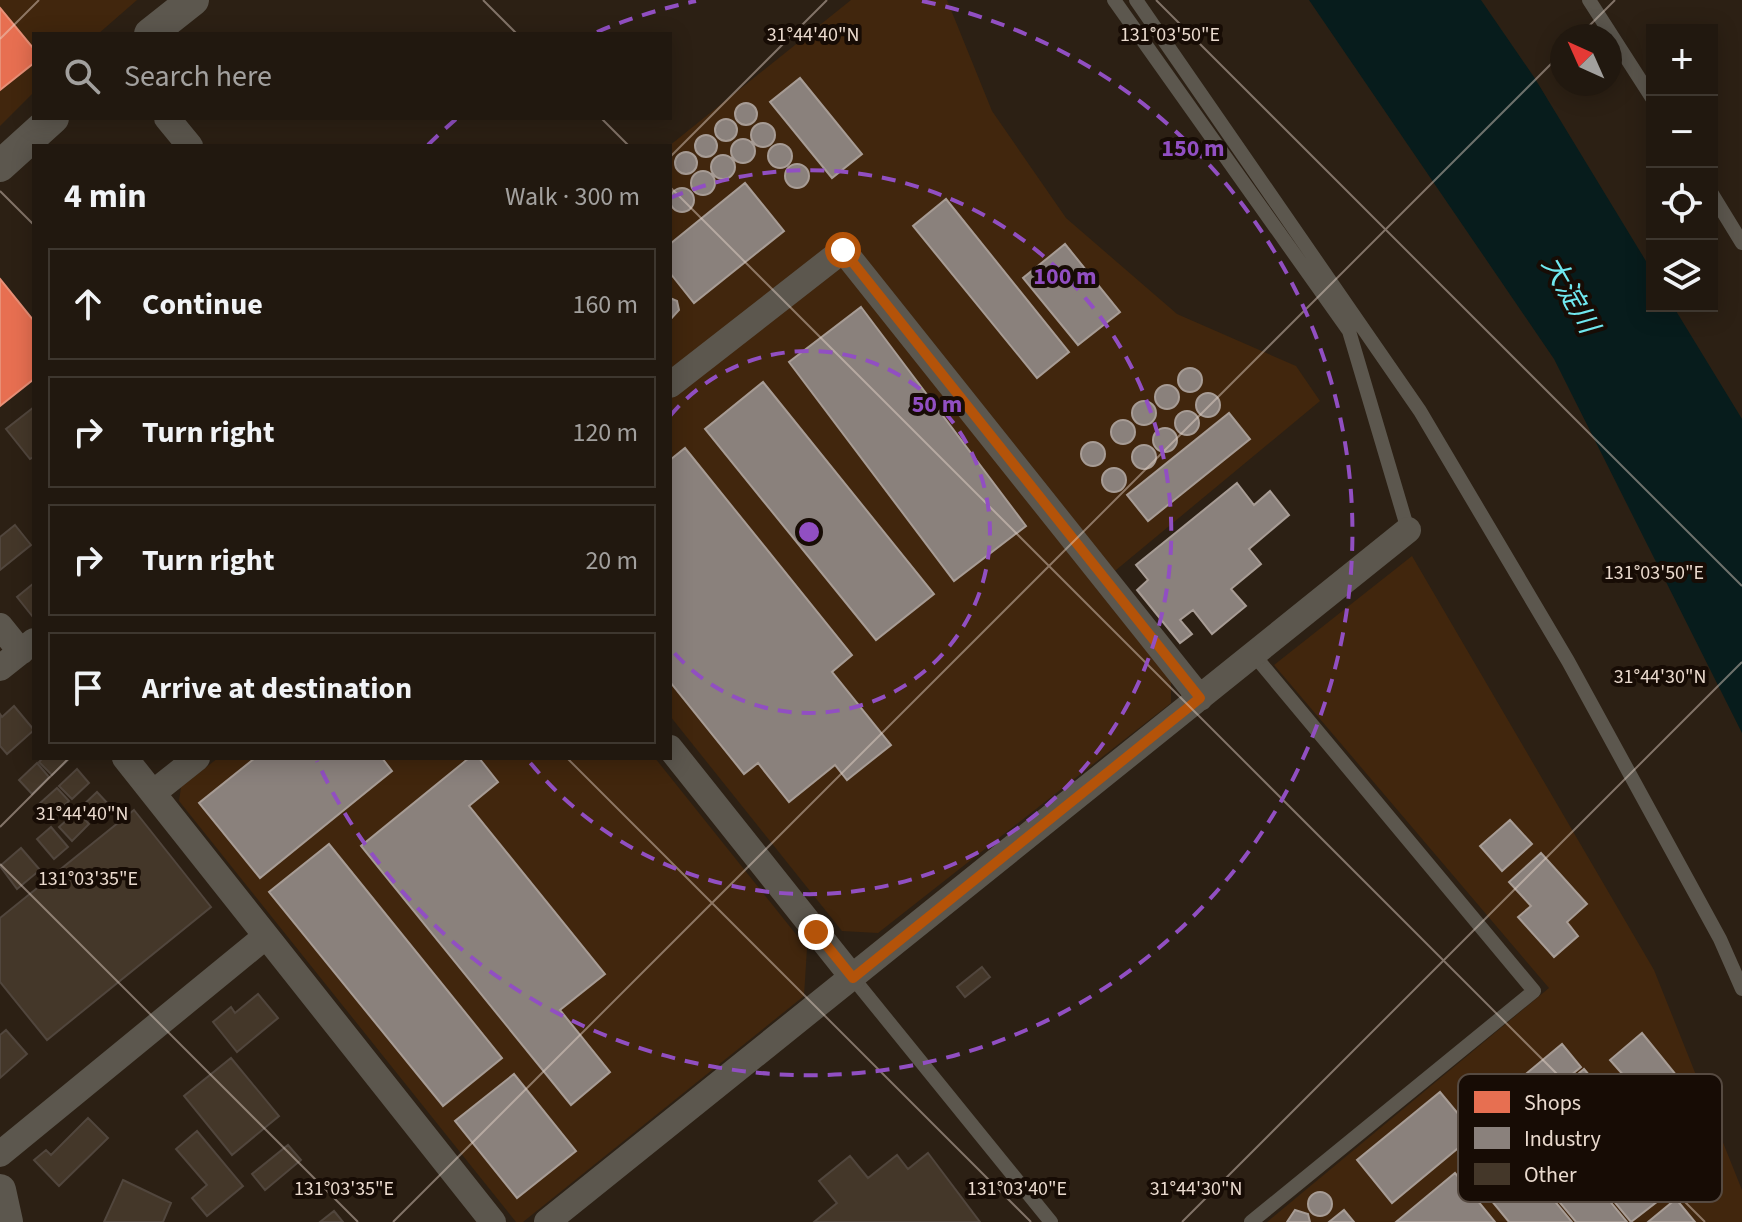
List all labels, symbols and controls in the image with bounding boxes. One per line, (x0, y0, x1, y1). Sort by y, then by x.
text: 31°44'40"N (767, 21, 859, 49)
text: 131°03'50"E (1120, 21, 1220, 49)
north arrow (1550, 24, 1622, 96)
map controls (1646, 24, 1718, 312)
button: + (1646, 24, 1718, 96)
search box (32, 32, 672, 120)
icon: search (60, 54, 104, 98)
text: Search here (124, 55, 272, 98)
button: − (1646, 96, 1718, 168)
text: 150 m (1161, 131, 1225, 166)
button: locate (1646, 168, 1718, 240)
text: 4 min (64, 172, 147, 221)
text: Walk · 300 m (505, 178, 640, 215)
route start (825, 232, 861, 268)
button: layers (1646, 240, 1718, 312)
water label: 大淀川 (1532, 248, 1610, 343)
text: 100 m (1033, 259, 1097, 294)
icon: ahead (66, 282, 110, 326)
text: Continue (142, 283, 263, 326)
text: 160 m (572, 286, 638, 323)
text: 50 m (912, 387, 962, 422)
icon: right (66, 410, 110, 454)
text: Turn right (142, 411, 274, 454)
text: 120 m (572, 414, 638, 451)
centre of rings (795, 518, 823, 546)
icon: right (66, 538, 110, 582)
text: Turn right (142, 539, 274, 582)
text: 20 m (585, 542, 638, 579)
text: 131°03'50"E (1604, 559, 1704, 587)
text: 31°44'30"N (1614, 663, 1706, 691)
icon: arrive (66, 666, 110, 710)
text: Arrive at destination (142, 667, 412, 710)
text: 31°44'40"N (36, 800, 128, 828)
text: 131°03'35"E (38, 865, 138, 893)
route end (798, 914, 834, 950)
legend (1458, 1074, 1722, 1202)
text: Shops (1524, 1087, 1581, 1119)
text: Industry (1524, 1123, 1601, 1155)
text: Other (1524, 1159, 1577, 1191)
text: 131°03'35"E (294, 1175, 394, 1203)
text: 131°03'40"E (967, 1175, 1067, 1203)
text: 31°44'30"N (1150, 1175, 1242, 1203)

